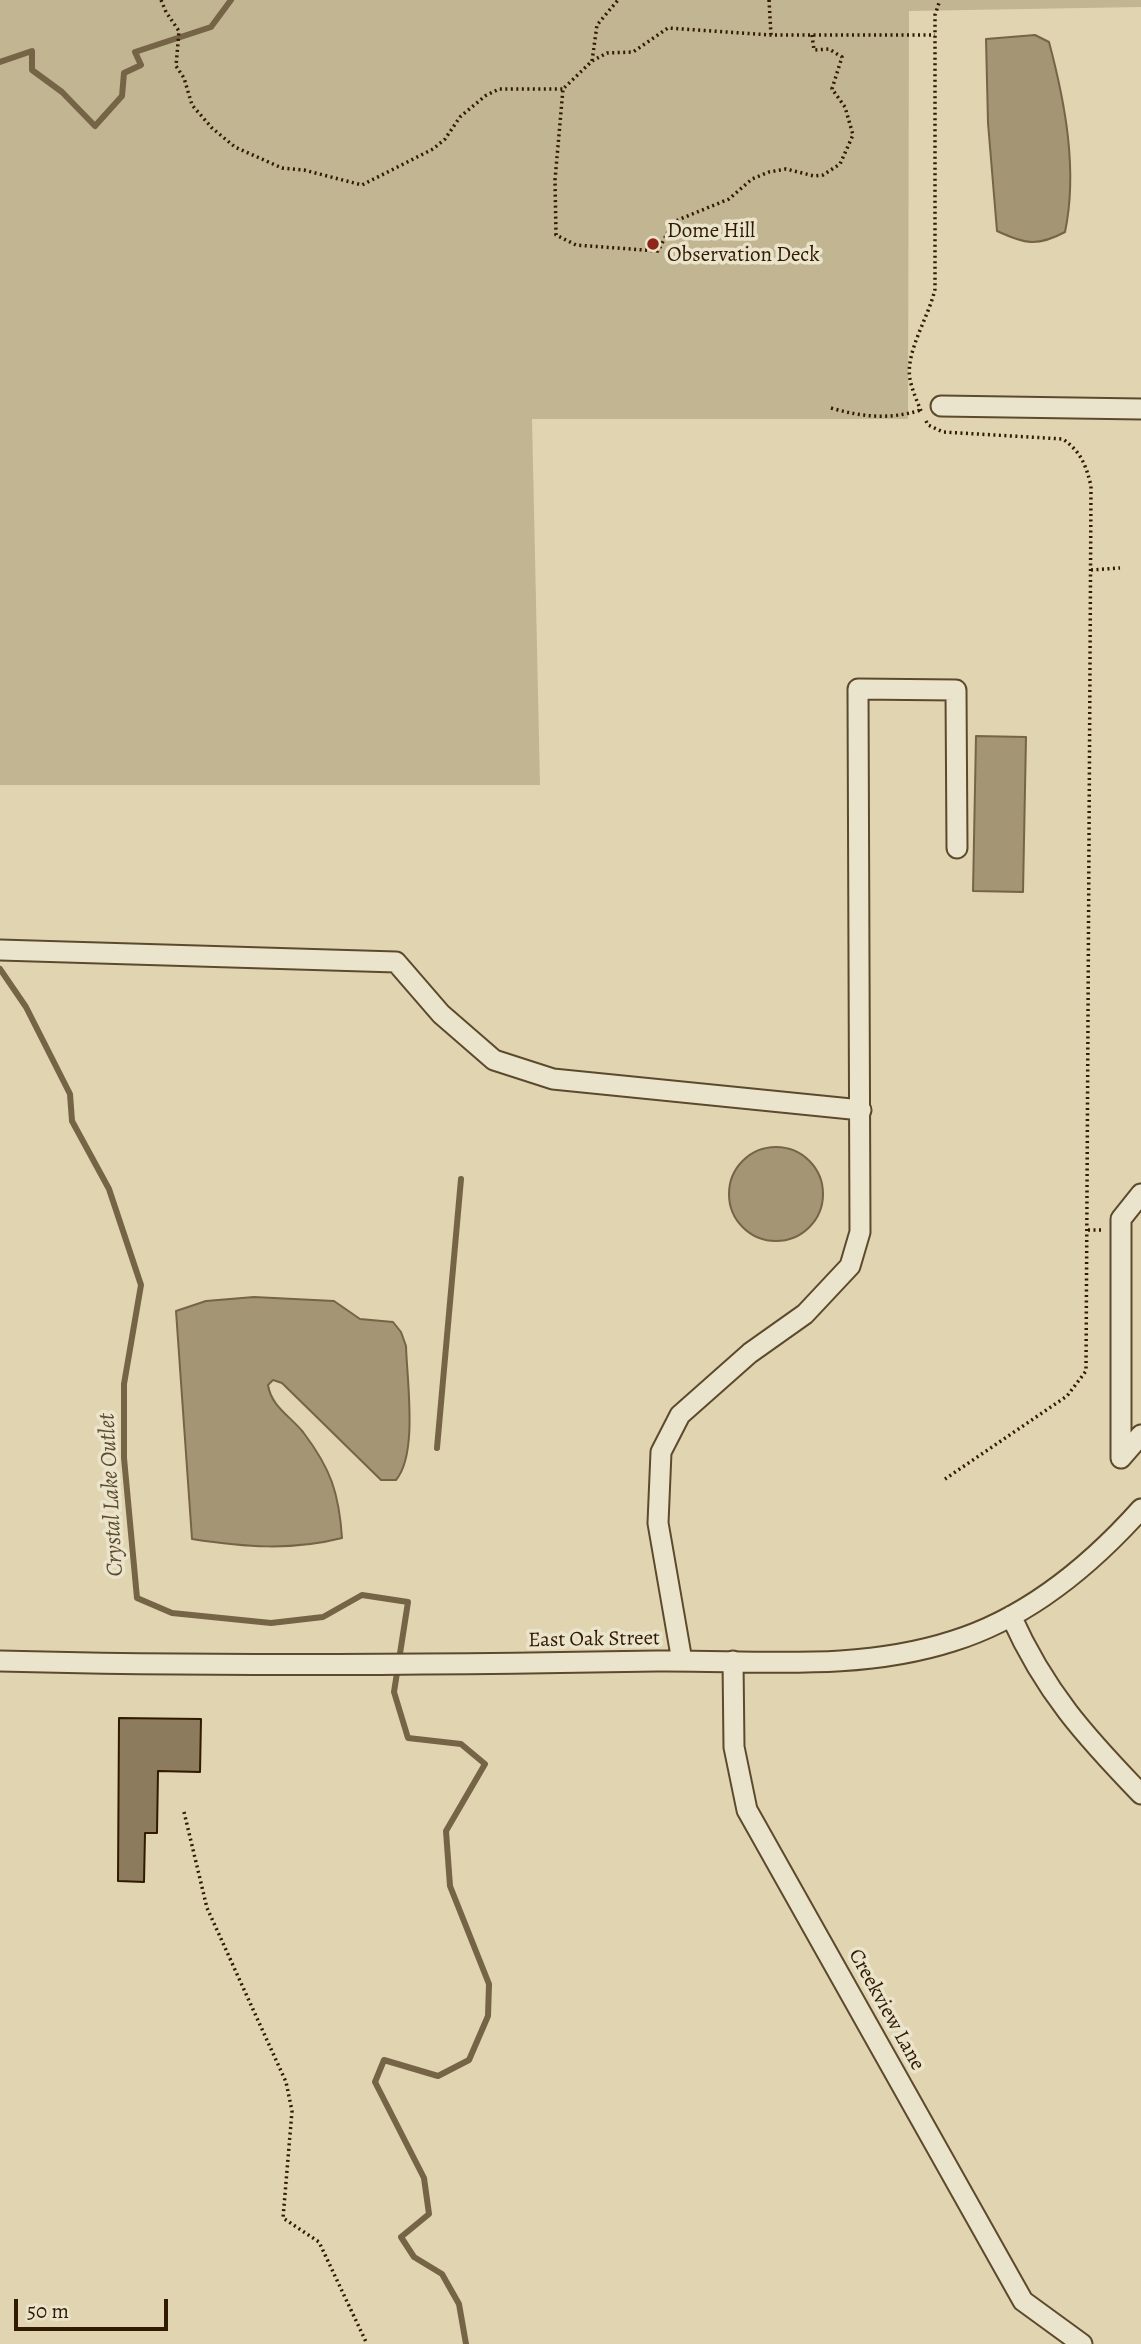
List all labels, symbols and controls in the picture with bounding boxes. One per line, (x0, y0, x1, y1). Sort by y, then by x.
place label: Dome Hill Observation Deck (667, 219, 820, 269)
marker: Dome Hill Observation Deck (645, 236, 661, 252)
water label: Crystal Lake Outlet (94, 1413, 130, 1577)
street label: East Oak Street (528, 1626, 660, 1654)
street label: Creekview Lane (842, 1945, 930, 2075)
scale bar (18, 2284, 172, 2328)
text: 50 m (27, 2297, 69, 2325)

